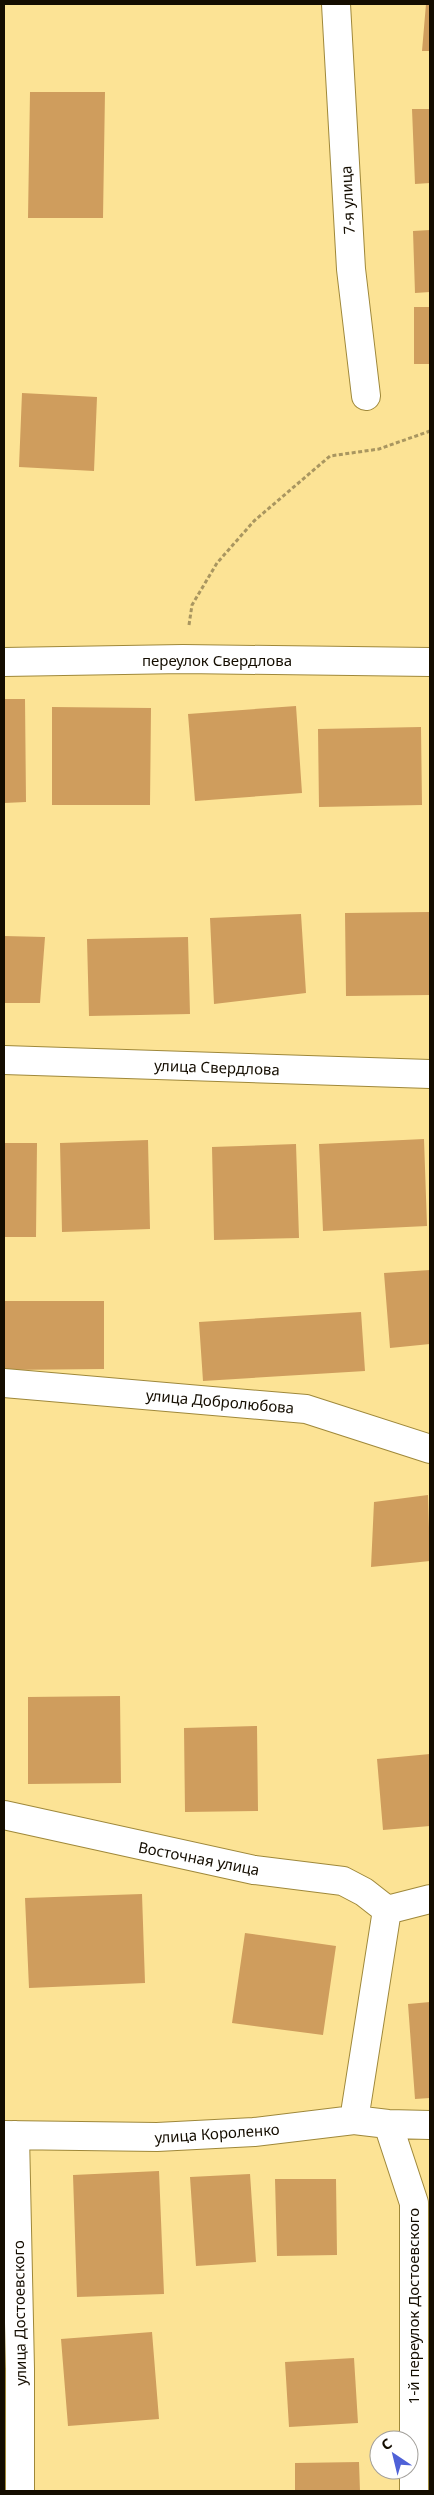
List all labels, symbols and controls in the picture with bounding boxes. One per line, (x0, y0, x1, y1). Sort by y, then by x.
street label: 7-я улица (335, 165, 359, 235)
street label: переулок Свердлова (142, 650, 292, 670)
street label: улица Свердлова (154, 1055, 280, 1079)
street label: улица Добролюбова (145, 1385, 295, 1417)
street label: Восточная улица (137, 1836, 261, 1880)
street label: улица Короленко (154, 2119, 280, 2147)
street label: 1-й переулок Достоевского (403, 2208, 423, 2404)
street label: улица Достоевского (8, 2240, 30, 2386)
north arrow (369, 2430, 419, 2480)
text: С (377, 2434, 395, 2454)

